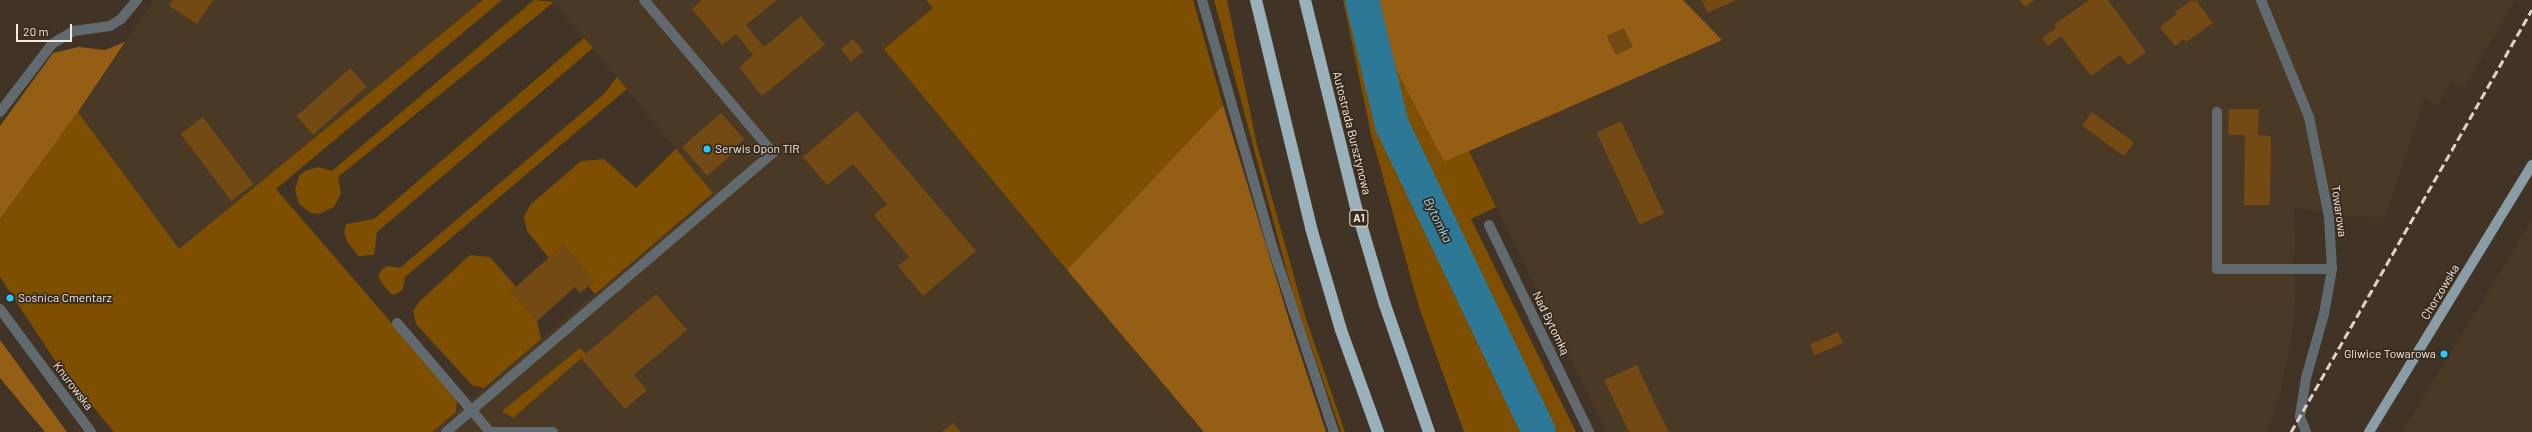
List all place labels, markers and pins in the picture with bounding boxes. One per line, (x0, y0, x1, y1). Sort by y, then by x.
place label: Serwis Opon TIR (715, 142, 800, 156)
marker: Serwis Opon TIR (702, 144, 712, 154)
place label: Sośnica Cmentarz (18, 291, 112, 305)
marker: Sośnica Cmentarz (5, 293, 15, 303)
place label: Gliwice Towarowa (2344, 347, 2436, 361)
marker: Gliwice Towarowa (2439, 349, 2449, 359)

